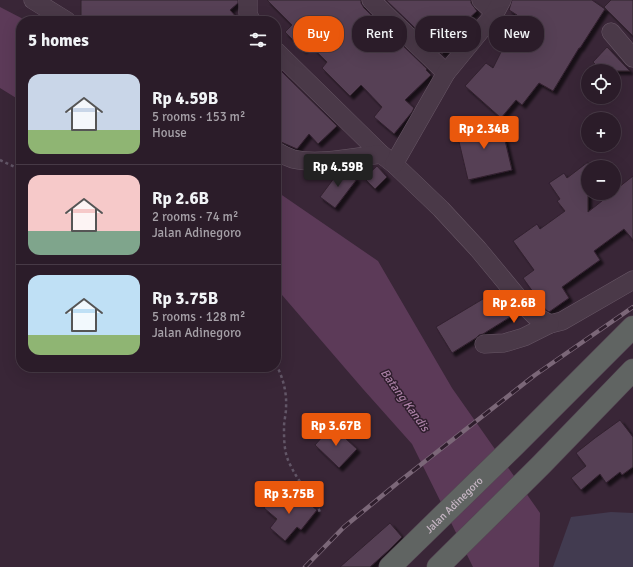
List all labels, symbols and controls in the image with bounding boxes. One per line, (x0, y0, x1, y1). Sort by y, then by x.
chip: Buy (293, 16, 344, 52)
chip: Rent (352, 16, 407, 52)
chip: Filters (415, 16, 481, 52)
chip: New (489, 16, 544, 52)
icon: filters (247, 29, 269, 51)
text: 5 homes (28, 30, 89, 51)
map controls (581, 64, 621, 200)
button: locate (581, 64, 621, 104)
text: Rp 4.59B (152, 88, 218, 109)
icon: home (60, 90, 108, 138)
text: 5 rooms · 153 m² (152, 109, 245, 125)
button: + (581, 112, 621, 152)
pin: Rp 2.34B (443, 116, 525, 150)
text: Rp 2.34B (459, 121, 509, 137)
text: House (152, 125, 187, 141)
pin: Rp 4.59B (297, 154, 379, 188)
text: Rp 4.59B (313, 159, 363, 175)
button: − (581, 160, 621, 200)
text: Rp 2.6B (152, 188, 209, 209)
icon: home (60, 191, 108, 239)
text: 2 rooms · 74 m² (152, 209, 238, 225)
text: Jalan Adinegoro (152, 225, 241, 241)
text: Rp 3.75B (152, 288, 218, 309)
pin: Rp 2.6B (477, 290, 551, 324)
icon: home (60, 291, 108, 339)
text: Rp 2.6B (492, 295, 536, 311)
text: 5 rooms · 128 m² (152, 309, 245, 325)
text: Jalan Adinegoro (152, 325, 241, 341)
water label: Batang Kandis (377, 366, 433, 436)
pin: Rp 3.67B (295, 413, 377, 447)
text: Rp 3.67B (311, 418, 361, 434)
street label: Jalan Adinegoro (422, 474, 486, 536)
pin: Rp 3.75B (248, 481, 330, 515)
text: Rp 3.75B (264, 486, 314, 502)

